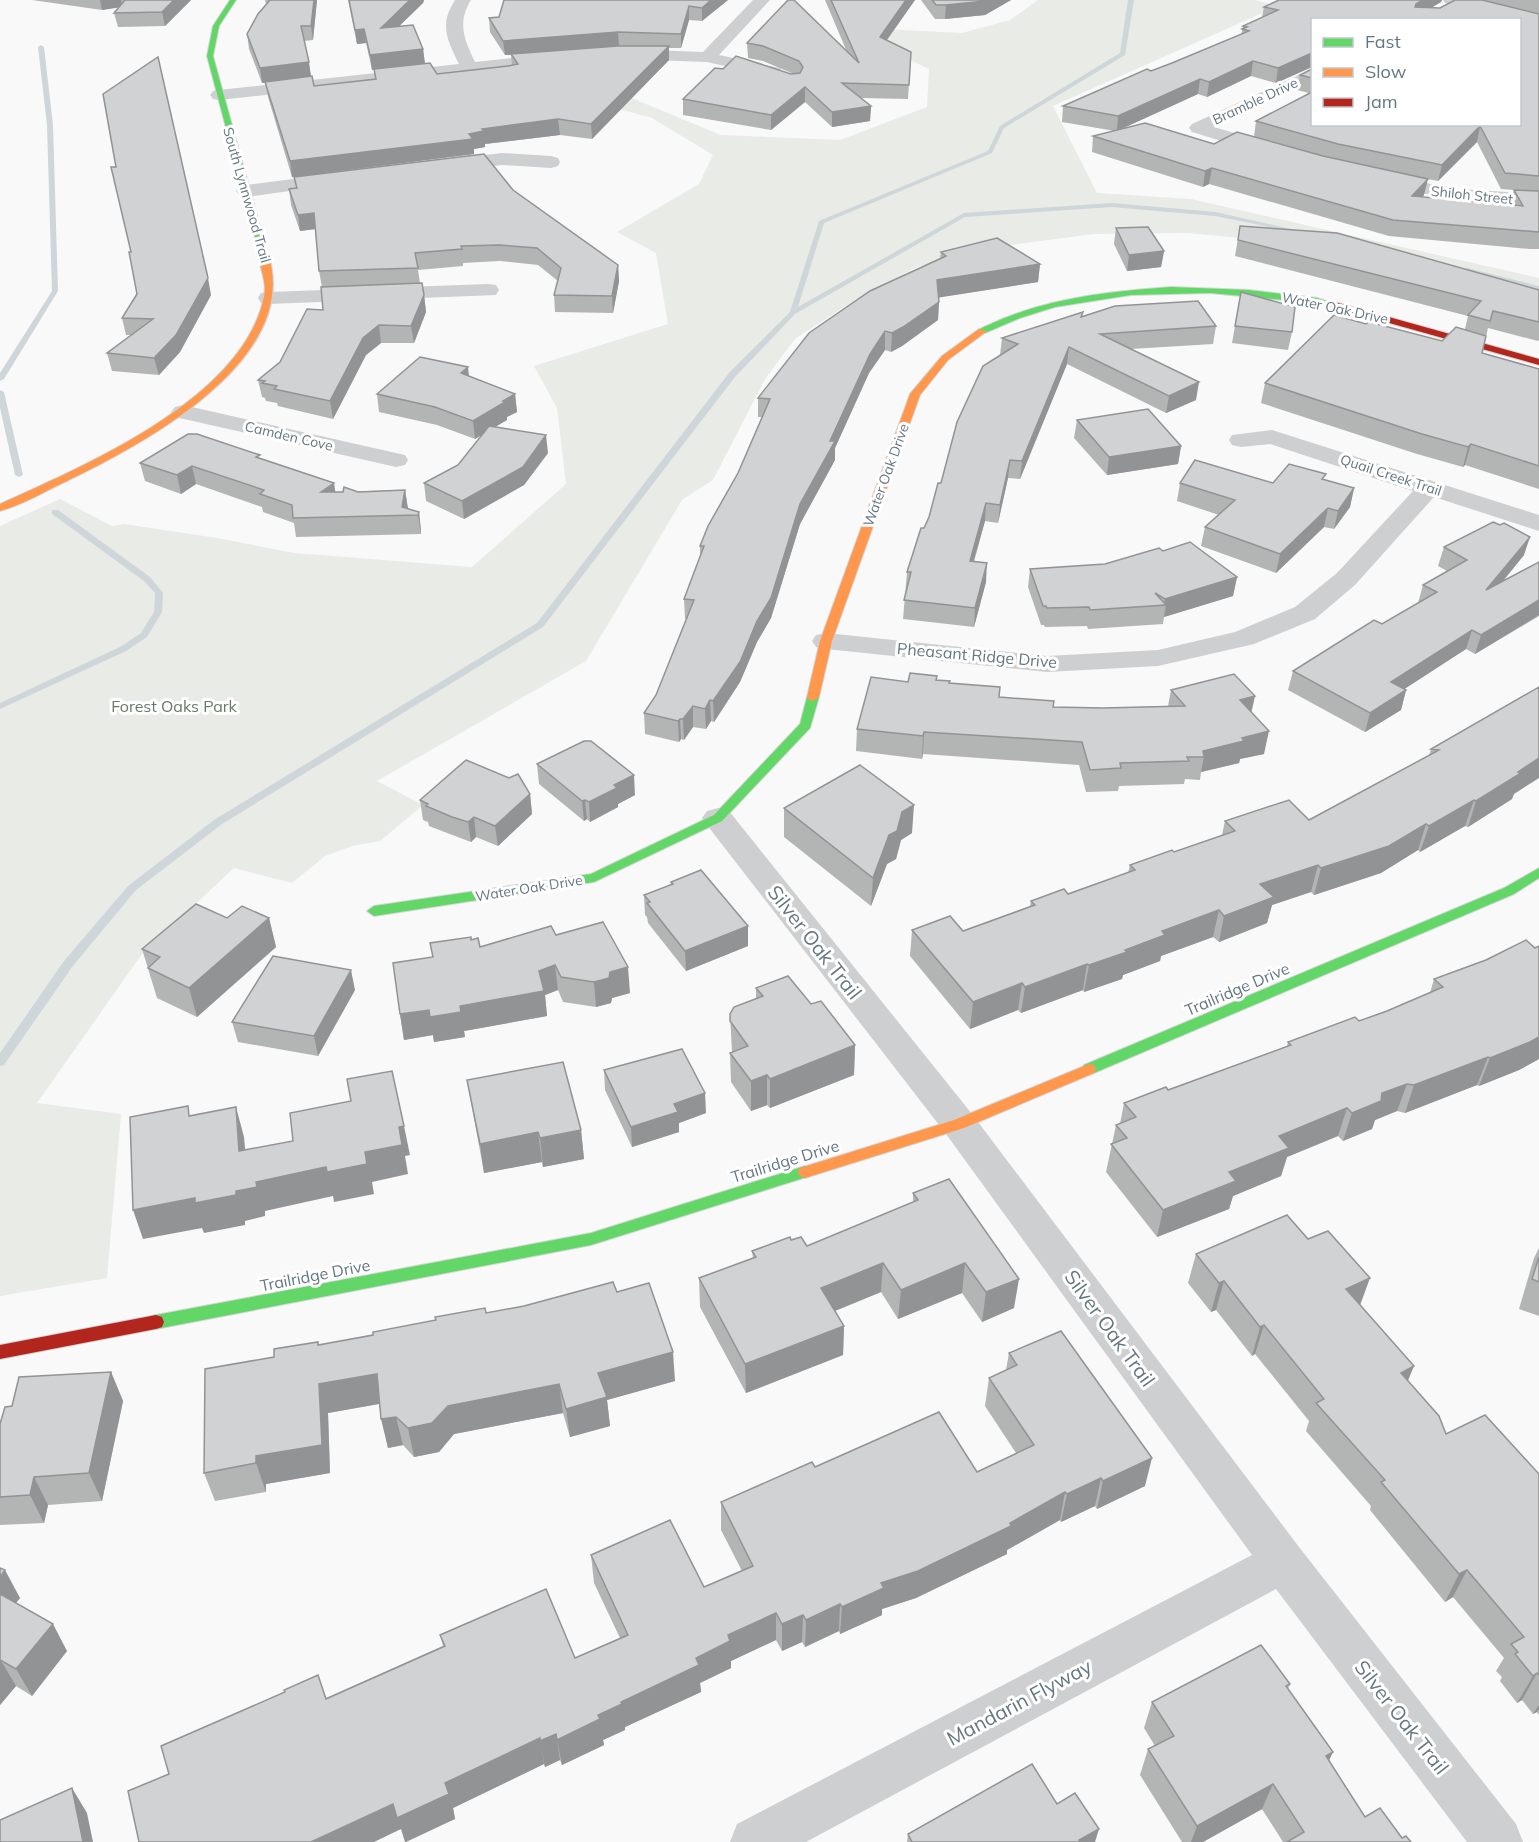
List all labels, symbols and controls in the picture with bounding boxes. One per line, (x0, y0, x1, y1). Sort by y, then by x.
legend (1311, 18, 1521, 126)
text: Fast (1365, 30, 1401, 53)
text: Slow (1365, 60, 1407, 83)
street label: Bramble Drive (1209, 73, 1301, 129)
text: Jam (1365, 90, 1398, 113)
street label: South Lynnwood Trail (219, 125, 275, 265)
street label: Shiloh Street (1430, 182, 1514, 208)
street label: Water Oak Drive (1280, 288, 1390, 328)
street label: Camden Cove (243, 417, 335, 455)
street label: Water Oak Drive (859, 421, 913, 529)
street label: Quail Creek Trail (1338, 450, 1444, 500)
street label: Pheasant Ridge Drive (896, 638, 1058, 672)
park label: Forest Oaks Park (111, 696, 238, 716)
street label: Water Oak Drive (474, 871, 584, 905)
street label: Silver Oak Trail (763, 880, 867, 1004)
street label: Trailridge Drive (1182, 958, 1292, 1020)
street label: Trailridge Drive (729, 1135, 841, 1187)
street label: Trailridge Drive (258, 1255, 372, 1295)
street label: Silver Oak Trail (1059, 1265, 1161, 1391)
street label: Mandarin Flyway (942, 1653, 1096, 1751)
street label: Silver Oak Trail (1350, 1655, 1454, 1779)

